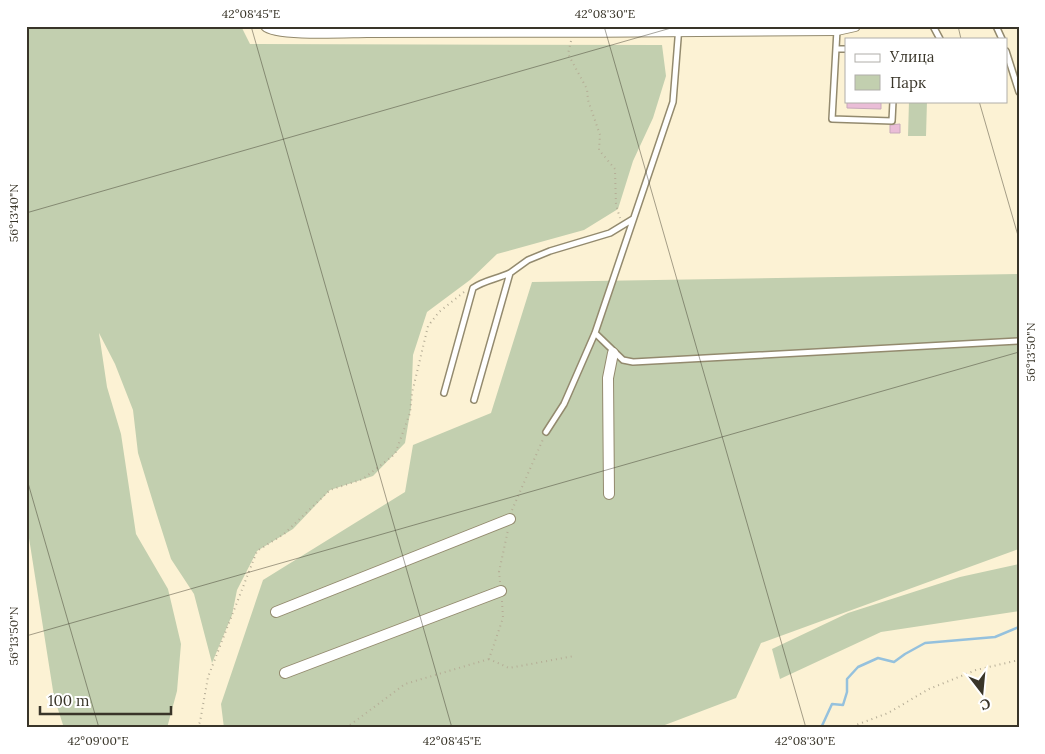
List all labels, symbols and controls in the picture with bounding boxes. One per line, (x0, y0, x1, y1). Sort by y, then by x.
text: 42°08'45"E (222, 6, 280, 21)
text: 42°08'30"E (575, 6, 635, 21)
legend (845, 38, 1008, 102)
text: Улица (889, 47, 935, 66)
text: Парк (890, 73, 926, 92)
text: 56°13'40"N (6, 184, 21, 242)
text: 56°13'50"N (1023, 322, 1038, 382)
text: 56°13'50"N (6, 606, 21, 666)
north arrow (958, 666, 1008, 716)
scale bar (40, 684, 171, 716)
text: 100 m (48, 691, 89, 710)
text: С (978, 695, 993, 715)
text: 42°09'00"E (67, 733, 129, 748)
text: 42°08'45"E (423, 733, 481, 748)
text: 42°08'30"E (775, 733, 835, 748)

